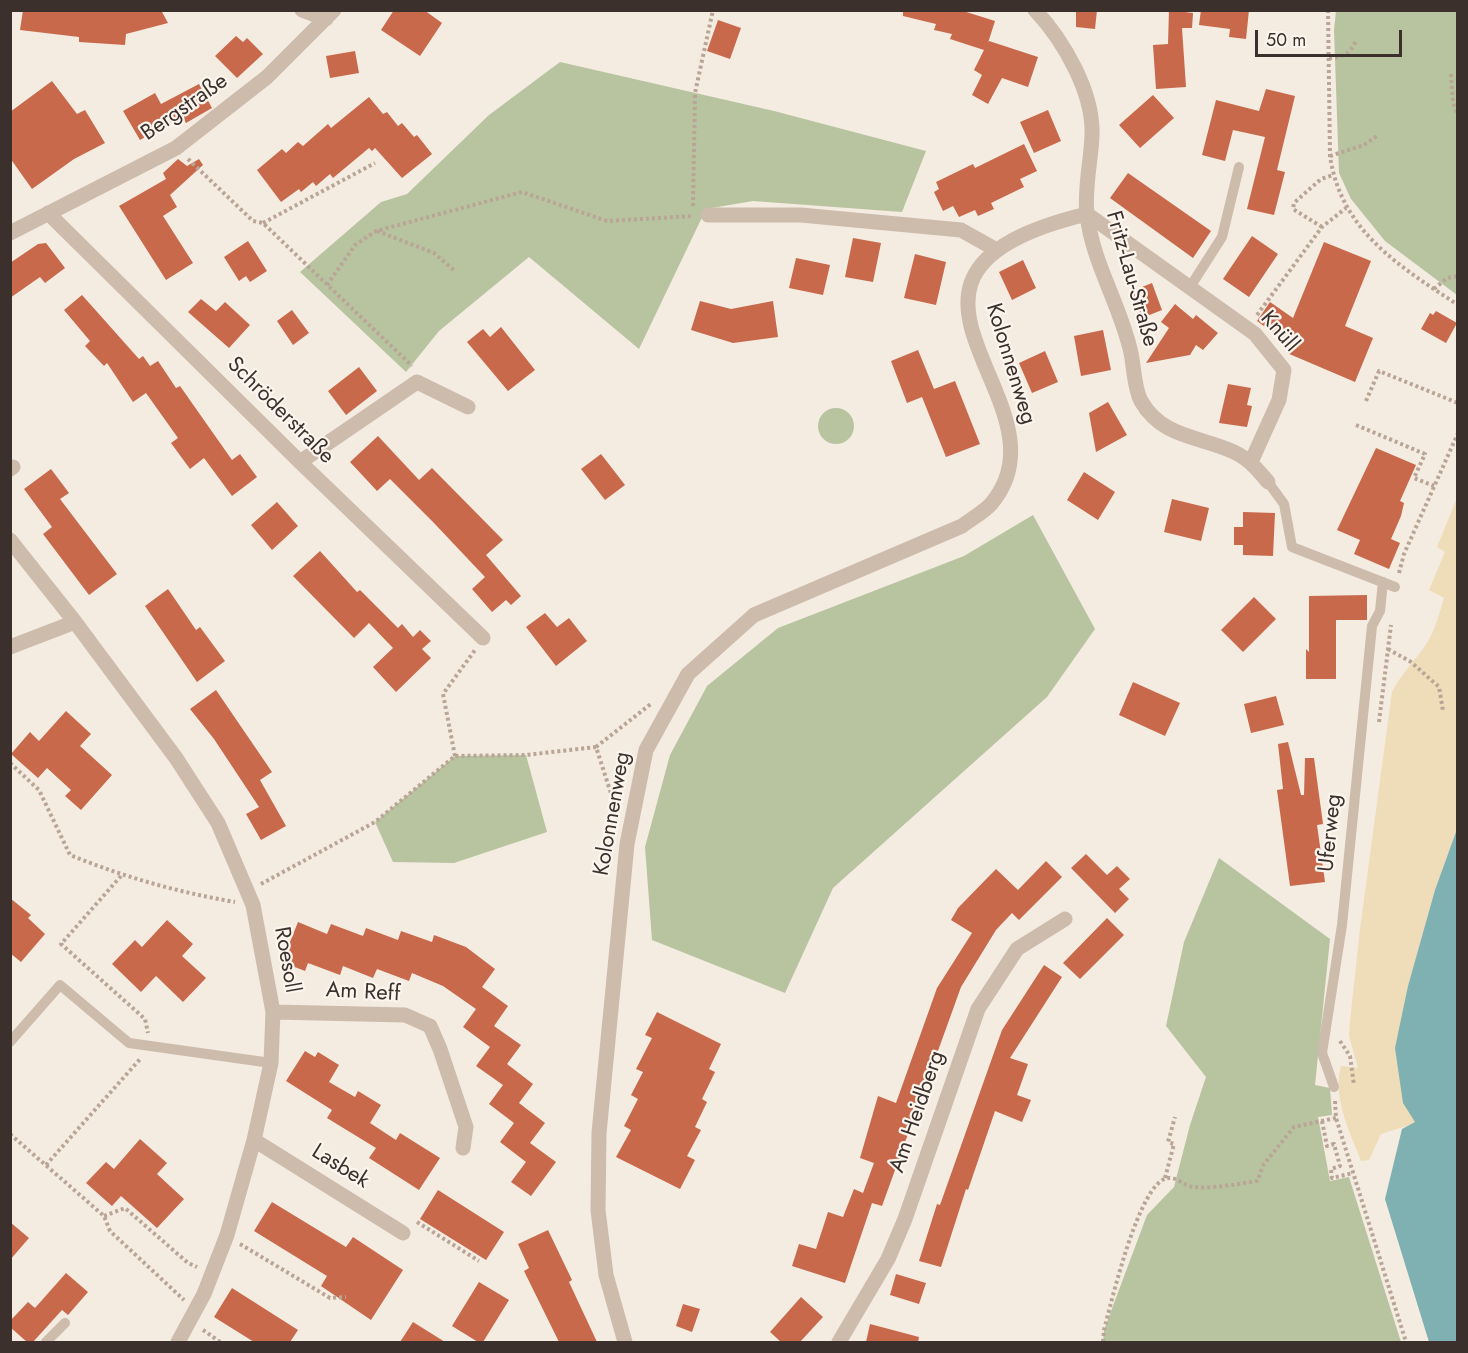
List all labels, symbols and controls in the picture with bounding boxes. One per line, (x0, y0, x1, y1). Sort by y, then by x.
scale bar (1258, 18, 1405, 56)
text: 50 m (1266, 27, 1306, 53)
street label: Bergstraße (137, 69, 233, 147)
street label: Fritz-Lau-Straße (1099, 208, 1163, 350)
street label: Kolonnenweg (979, 300, 1041, 428)
street label: Knüll (1254, 306, 1304, 358)
street label: Schröderstraße (221, 352, 339, 470)
street label: Kolonnenweg (589, 750, 637, 878)
street label: Uferweg (1314, 793, 1348, 873)
street label: Roesoll (267, 925, 305, 995)
street label: Am Reff (325, 978, 401, 1008)
street label: Am Heidberg (885, 1048, 951, 1176)
street label: Lasbek (306, 1139, 374, 1195)

